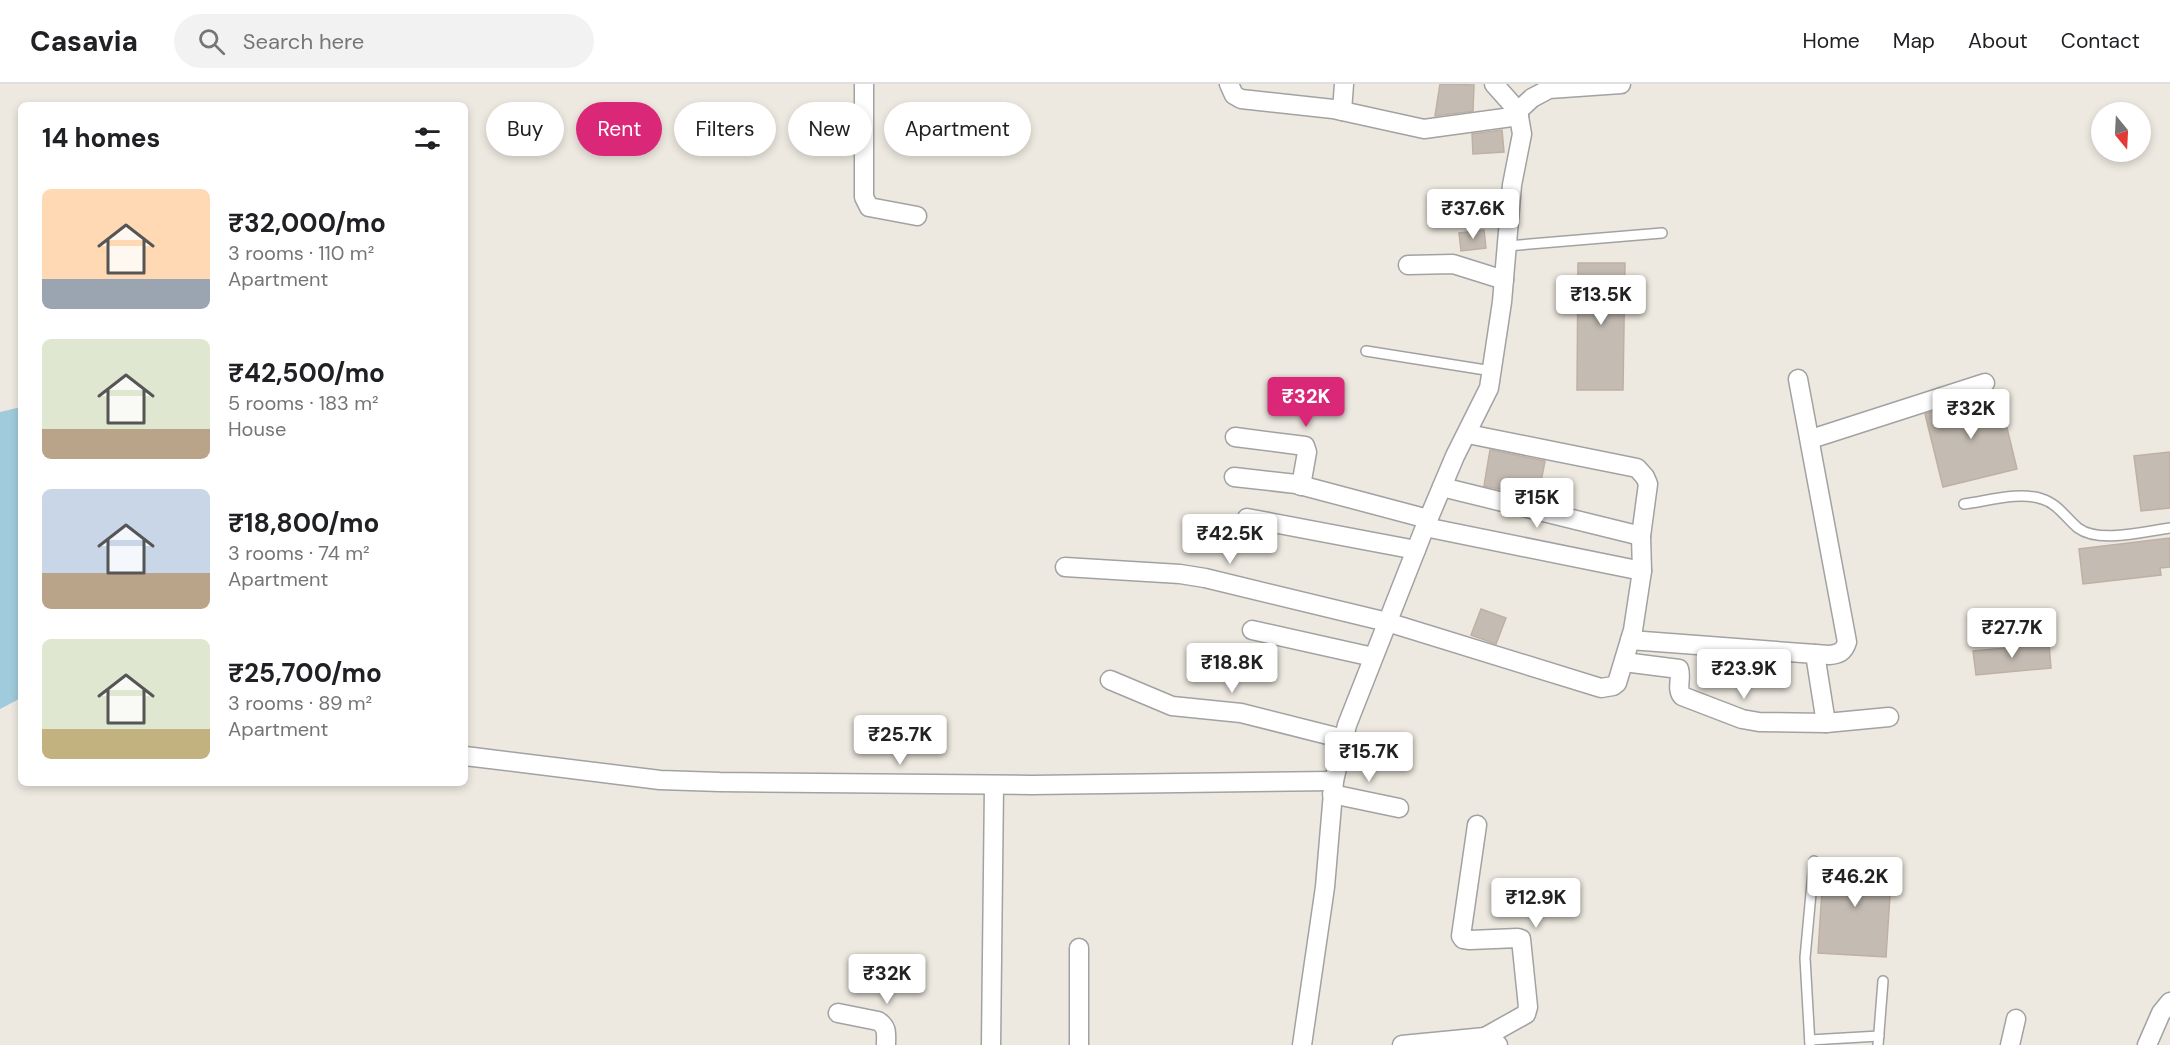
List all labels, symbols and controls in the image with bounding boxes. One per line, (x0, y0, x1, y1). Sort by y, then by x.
search box (174, 14, 594, 68)
text: Casavia (30, 23, 138, 60)
icon: search (195, 25, 228, 58)
text: Search here (243, 27, 364, 56)
text: Home (1802, 27, 1860, 55)
text: Map (1893, 27, 1935, 55)
text: About (1968, 27, 2028, 55)
text: Contact (2061, 27, 2140, 55)
chip: Buy (486, 102, 564, 156)
chip: Rent (576, 102, 662, 156)
chip: Filters (674, 102, 776, 156)
chip: New (788, 102, 872, 156)
chip: Apartment (884, 102, 1031, 156)
north arrow (2091, 102, 2151, 162)
map controls (2091, 102, 2151, 162)
text: 14 homes (42, 121, 160, 155)
icon: filters (411, 122, 444, 155)
pin: ₹37.6K (1424, 189, 1522, 240)
text: ₹37.6K (1441, 195, 1505, 221)
text: ₹32,000/mo (228, 206, 386, 240)
icon: home (90, 213, 162, 285)
text: 3 rooms · 110 m² (228, 240, 374, 266)
text: Apartment (228, 266, 328, 292)
pin: ₹13.5K (1552, 275, 1650, 326)
text: ₹13.5K (1570, 281, 1632, 307)
text: ₹42,500/mo (228, 356, 385, 390)
icon: home (90, 363, 162, 435)
pin: ₹32K (1270, 377, 1342, 428)
text: ₹32K (1282, 383, 1330, 409)
pin: ₹32K (1935, 389, 2007, 440)
text: 5 rooms · 183 m² (228, 390, 379, 416)
text: ₹32K (1947, 395, 1995, 421)
text: House (228, 416, 286, 442)
pin: ₹15K (1501, 478, 1573, 529)
text: ₹15K (1514, 484, 1560, 510)
text: ₹18,800/mo (228, 506, 379, 540)
icon: home (90, 513, 162, 585)
pin: ₹42.5K (1181, 514, 1279, 565)
text: ₹42.5K (1196, 520, 1264, 546)
text: 3 rooms · 74 m² (228, 540, 370, 566)
text: Apartment (228, 566, 328, 592)
pin: ₹27.7K (1963, 608, 2061, 659)
text: ₹27.7K (1981, 614, 2043, 640)
pin: ₹18.8K (1183, 643, 1281, 694)
text: ₹18.8K (1201, 649, 1264, 675)
pin: ₹23.9K (1695, 649, 1793, 700)
text: ₹23.9K (1711, 655, 1777, 681)
text: ₹25,700/mo (228, 656, 382, 690)
icon: home (90, 663, 162, 735)
text: 3 rooms · 89 m² (228, 690, 372, 716)
pin: ₹25.7K (851, 715, 949, 766)
text: Apartment (228, 716, 328, 742)
text: ₹25.7K (868, 721, 932, 747)
pin: ₹15.7K (1320, 732, 1418, 783)
text: ₹15.7K (1339, 738, 1399, 764)
pin: ₹46.2K (1806, 857, 1904, 908)
text: ₹46.2K (1822, 863, 1888, 889)
pin: ₹12.9K (1487, 878, 1585, 929)
text: ₹12.9K (1505, 884, 1567, 910)
pin: ₹32K (851, 954, 923, 1005)
text: ₹32K (863, 960, 911, 986)

